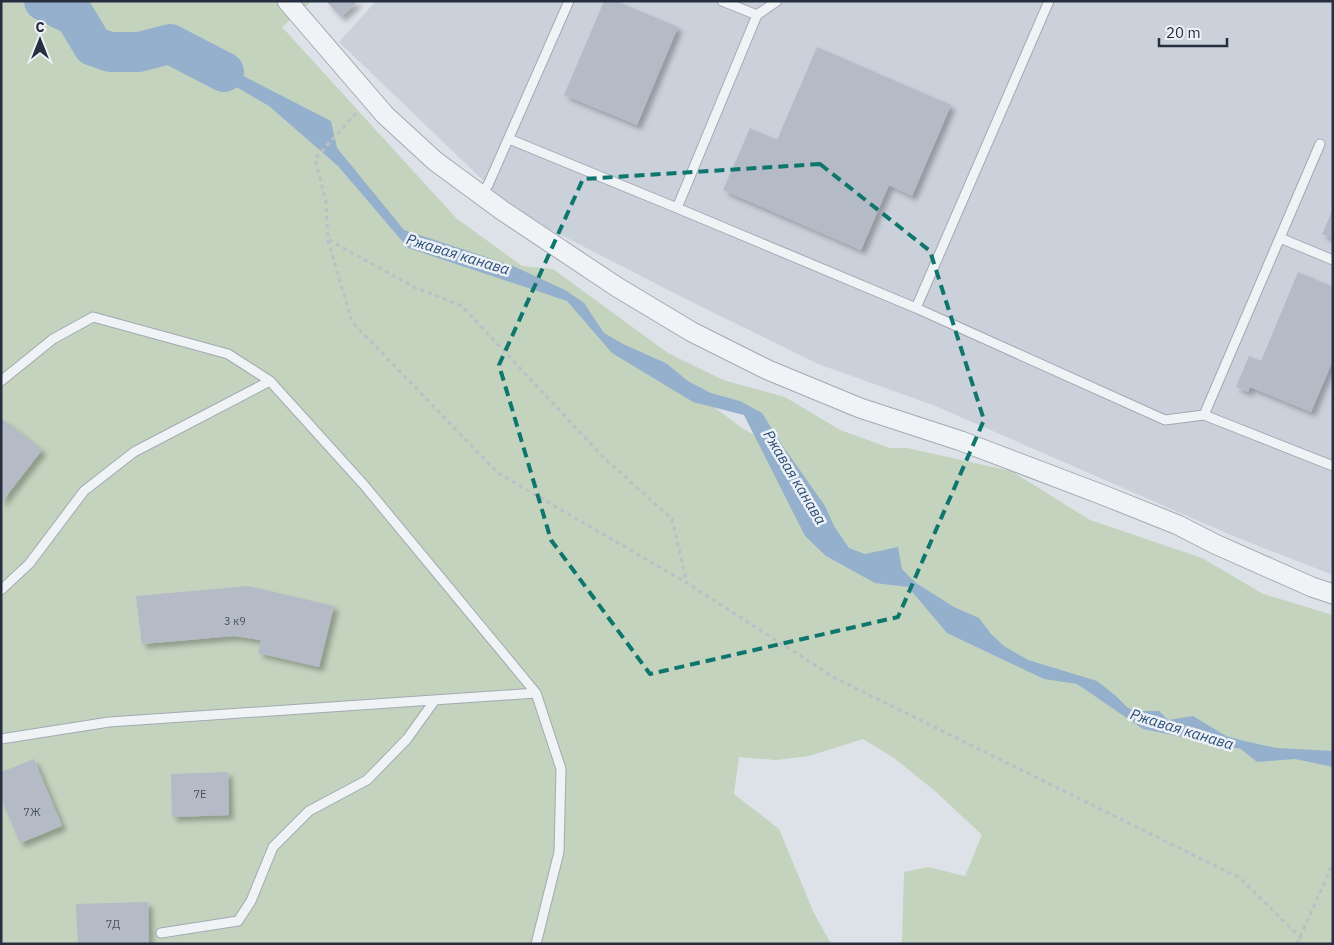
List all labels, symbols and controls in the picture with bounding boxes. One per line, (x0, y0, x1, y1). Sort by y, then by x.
north arrow (15, 15, 65, 65)
scale bar (1159, 15, 1226, 47)
text: С (35, 18, 45, 36)
text: 20 m (1166, 23, 1201, 42)
water label: Ржавая канава (404, 229, 512, 279)
water label: Ржавая канава (759, 426, 831, 528)
house number: 3 к9 (224, 614, 246, 628)
water label: Ржавая канава (1128, 704, 1236, 754)
house number: 7Е (193, 787, 207, 801)
house number: 7Ж (23, 805, 41, 819)
house number: 7Д (106, 917, 120, 931)

